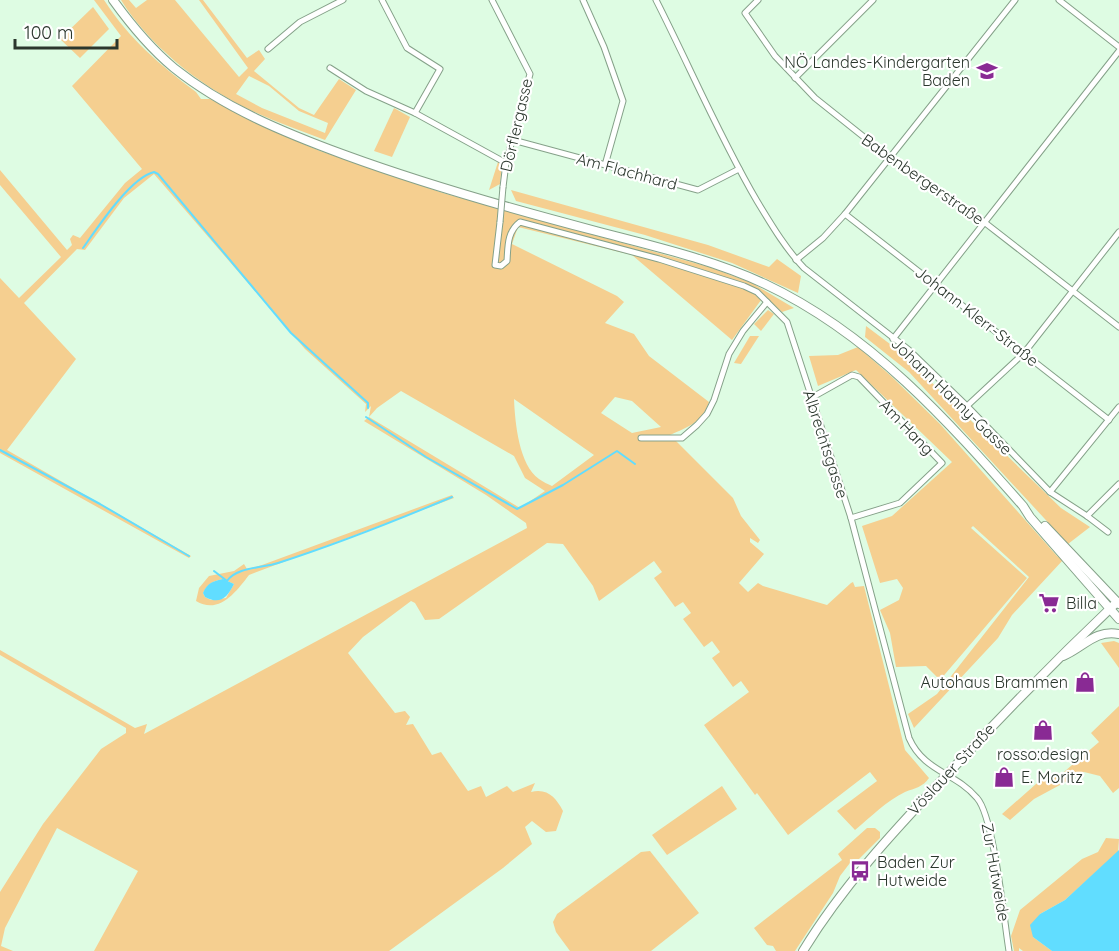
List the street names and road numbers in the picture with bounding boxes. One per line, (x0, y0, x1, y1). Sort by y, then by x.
street label: Dörflergasse (496, 76, 536, 174)
street label: Babenbergerstraße (858, 129, 988, 229)
street label: Am Flachhard (574, 148, 680, 194)
street label: Johann Klerr-Straße (911, 262, 1043, 370)
street label: Johann Hanny-Gasse (887, 333, 1017, 459)
street label: Albrechtsgasse (799, 387, 853, 501)
street label: Am Hang (876, 395, 938, 459)
street label: Vöslauer Straße (903, 719, 999, 819)
street label: Zur Hutweide (977, 821, 1015, 923)

